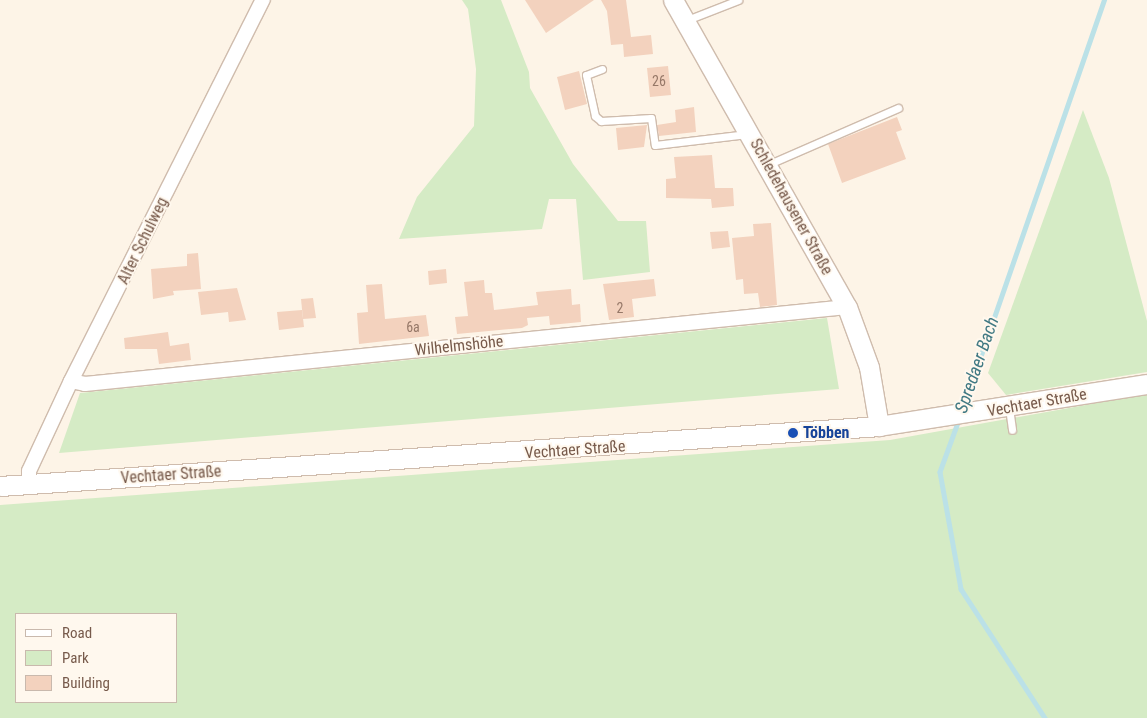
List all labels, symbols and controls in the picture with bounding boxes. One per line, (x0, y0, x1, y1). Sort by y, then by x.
house number: 26 (652, 73, 666, 89)
street label: Schledehausener Straße (746, 136, 836, 278)
street label: Alter Schulweg (114, 194, 172, 288)
house number: 2 (617, 300, 623, 316)
water label: Spredaer Bach (951, 314, 1003, 416)
house number: 6a (406, 319, 420, 335)
street label: Wilhelmshöhe (414, 332, 504, 360)
street label: Vechtaer Straße (986, 385, 1088, 421)
place label: Többen (803, 423, 849, 443)
marker: Többen (787, 427, 799, 439)
street label: Vechtaer Straße (524, 437, 626, 463)
street label: Vechtaer Straße (120, 462, 222, 488)
legend (15, 613, 178, 703)
text: Road (62, 624, 92, 642)
text: Park (62, 649, 89, 667)
text: Building (62, 674, 110, 692)

